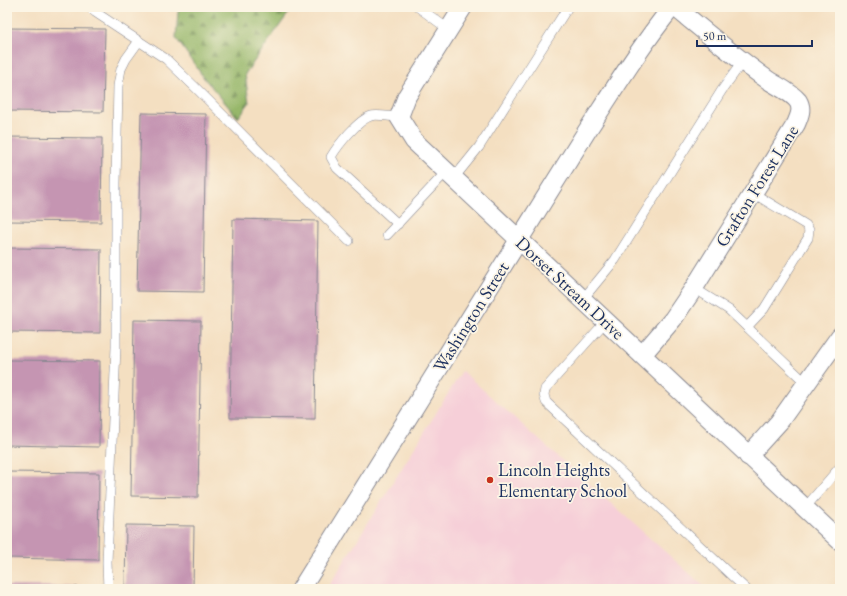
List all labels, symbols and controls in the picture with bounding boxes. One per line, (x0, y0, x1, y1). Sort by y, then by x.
scale bar (697, 22, 812, 48)
text: 50 m (703, 28, 727, 44)
street label: Grafton Forest Lane (710, 120, 803, 251)
street label: Dorset Stream Drive (511, 231, 630, 344)
street label: Washington Street (427, 257, 514, 376)
place label: Lincoln Heights Elementary School (498, 458, 627, 502)
marker: Lincoln Heights Elementary School (485, 475, 495, 485)

